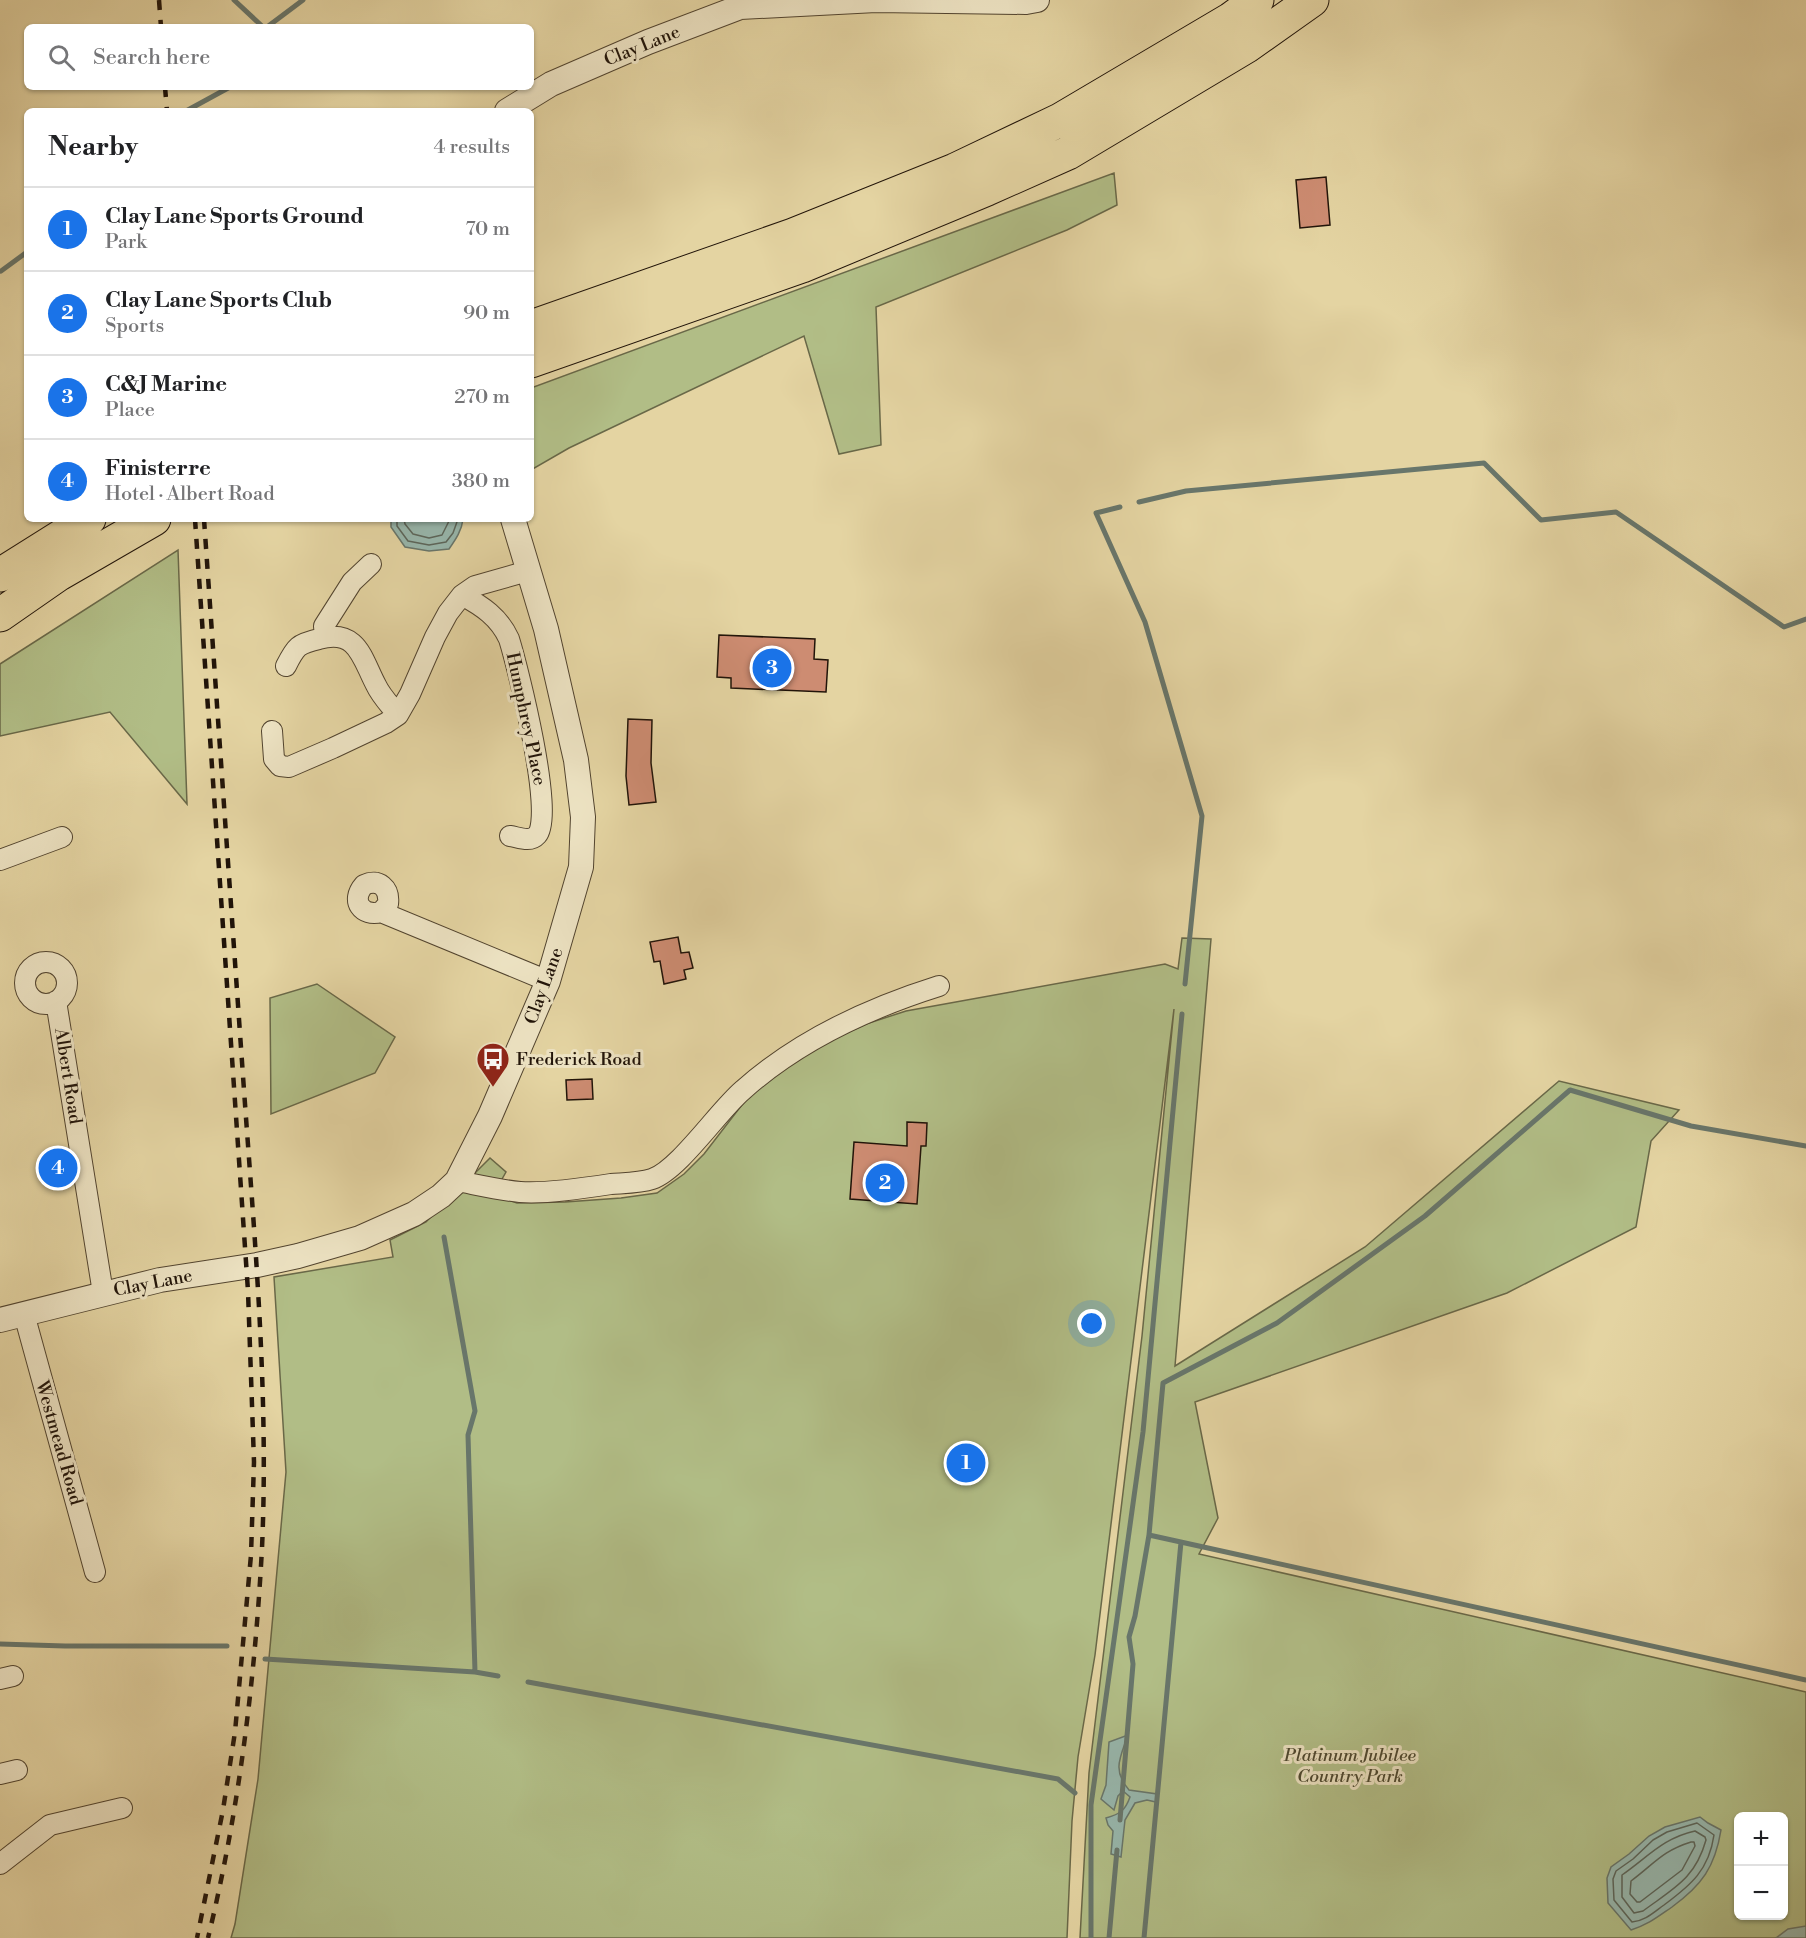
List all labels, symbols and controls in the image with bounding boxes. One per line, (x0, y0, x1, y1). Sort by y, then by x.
street label: Clay Lane (601, 20, 683, 72)
search box (24, 24, 534, 90)
icon: search (45, 41, 78, 74)
text: Search here (93, 44, 210, 71)
text: Nearby (48, 131, 138, 163)
text: 4 results (433, 135, 510, 160)
text: Clay Lane Sports Ground (105, 203, 364, 230)
text: 1 (63, 217, 72, 242)
text: 70 m (466, 217, 510, 242)
text: Park (105, 230, 147, 255)
text: Clay Lane Sports Club (105, 287, 332, 314)
text: 2 (61, 301, 74, 326)
text: 90 m (463, 301, 510, 326)
text: Sports (105, 314, 164, 339)
text: C&J Marine (105, 371, 227, 398)
text: 3 (61, 385, 74, 410)
text: 270 m (454, 385, 510, 410)
text: Place (105, 398, 155, 423)
text: Finisterre (105, 455, 211, 482)
text: 4 (61, 469, 74, 494)
text: 380 m (452, 469, 510, 494)
text: Hotel · Albert Road (105, 482, 275, 507)
pin: 3 (752, 646, 792, 690)
street label: Humphrey Place (501, 650, 551, 788)
street label: Clay Lane (520, 944, 568, 1028)
street label: Albert Road (49, 1025, 87, 1127)
bus stop icon: Frederick Road (475, 1041, 511, 1088)
place label: Frederick Road (516, 1048, 642, 1071)
pin: 4 (38, 1146, 78, 1190)
pin: 2 (866, 1160, 904, 1206)
street label: Clay Lane (112, 1264, 194, 1302)
your location (1077, 1309, 1106, 1338)
street label: Westmead Road (30, 1377, 88, 1509)
pin: 1 (946, 1440, 986, 1486)
park label: Platinum Jubilee Country Park (1283, 1744, 1416, 1788)
map controls (1734, 1812, 1788, 1920)
button: + (1734, 1812, 1788, 1866)
button: − (1734, 1866, 1788, 1920)

